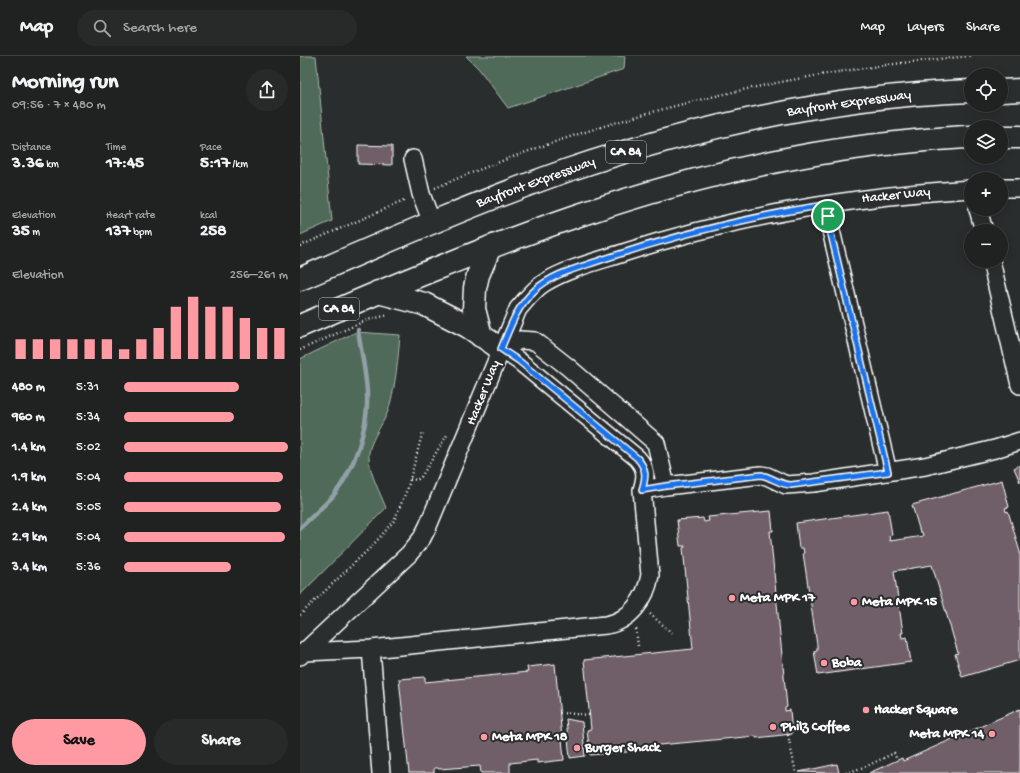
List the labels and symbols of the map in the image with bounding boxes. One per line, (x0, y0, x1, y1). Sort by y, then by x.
street label: Bayfront Expressway (785, 87, 912, 121)
road number: CA 84 (606, 141, 646, 163)
street label: Bayfront Expressway (473, 154, 598, 213)
street label: Hacker Way (861, 184, 931, 208)
pin (811, 199, 845, 233)
road number: CA 84 (319, 298, 359, 320)
street label: Hacker Way (463, 358, 505, 428)
place label: Meta MPK 17 (740, 590, 816, 607)
marker: Meta MPK 17 (727, 593, 737, 603)
place label: Meta MPK 15 (862, 594, 938, 611)
marker: Meta MPK 15 (849, 597, 859, 607)
place label: Boba (831, 655, 863, 672)
marker: Boba (819, 658, 829, 668)
place label: Hacker Square (874, 702, 958, 719)
marker: Hacker Square (861, 705, 871, 715)
place label: Philz Coffee (780, 719, 851, 736)
marker: Philz Coffee (768, 722, 778, 732)
place label: Meta MPK 14 (910, 726, 984, 743)
place label: Meta MPK 18 (492, 729, 568, 746)
marker: Meta MPK 14 (987, 729, 997, 739)
marker: Meta MPK 18 (479, 732, 489, 742)
place label: Burger Shack (584, 740, 662, 757)
marker: Burger Shack (572, 743, 582, 753)

